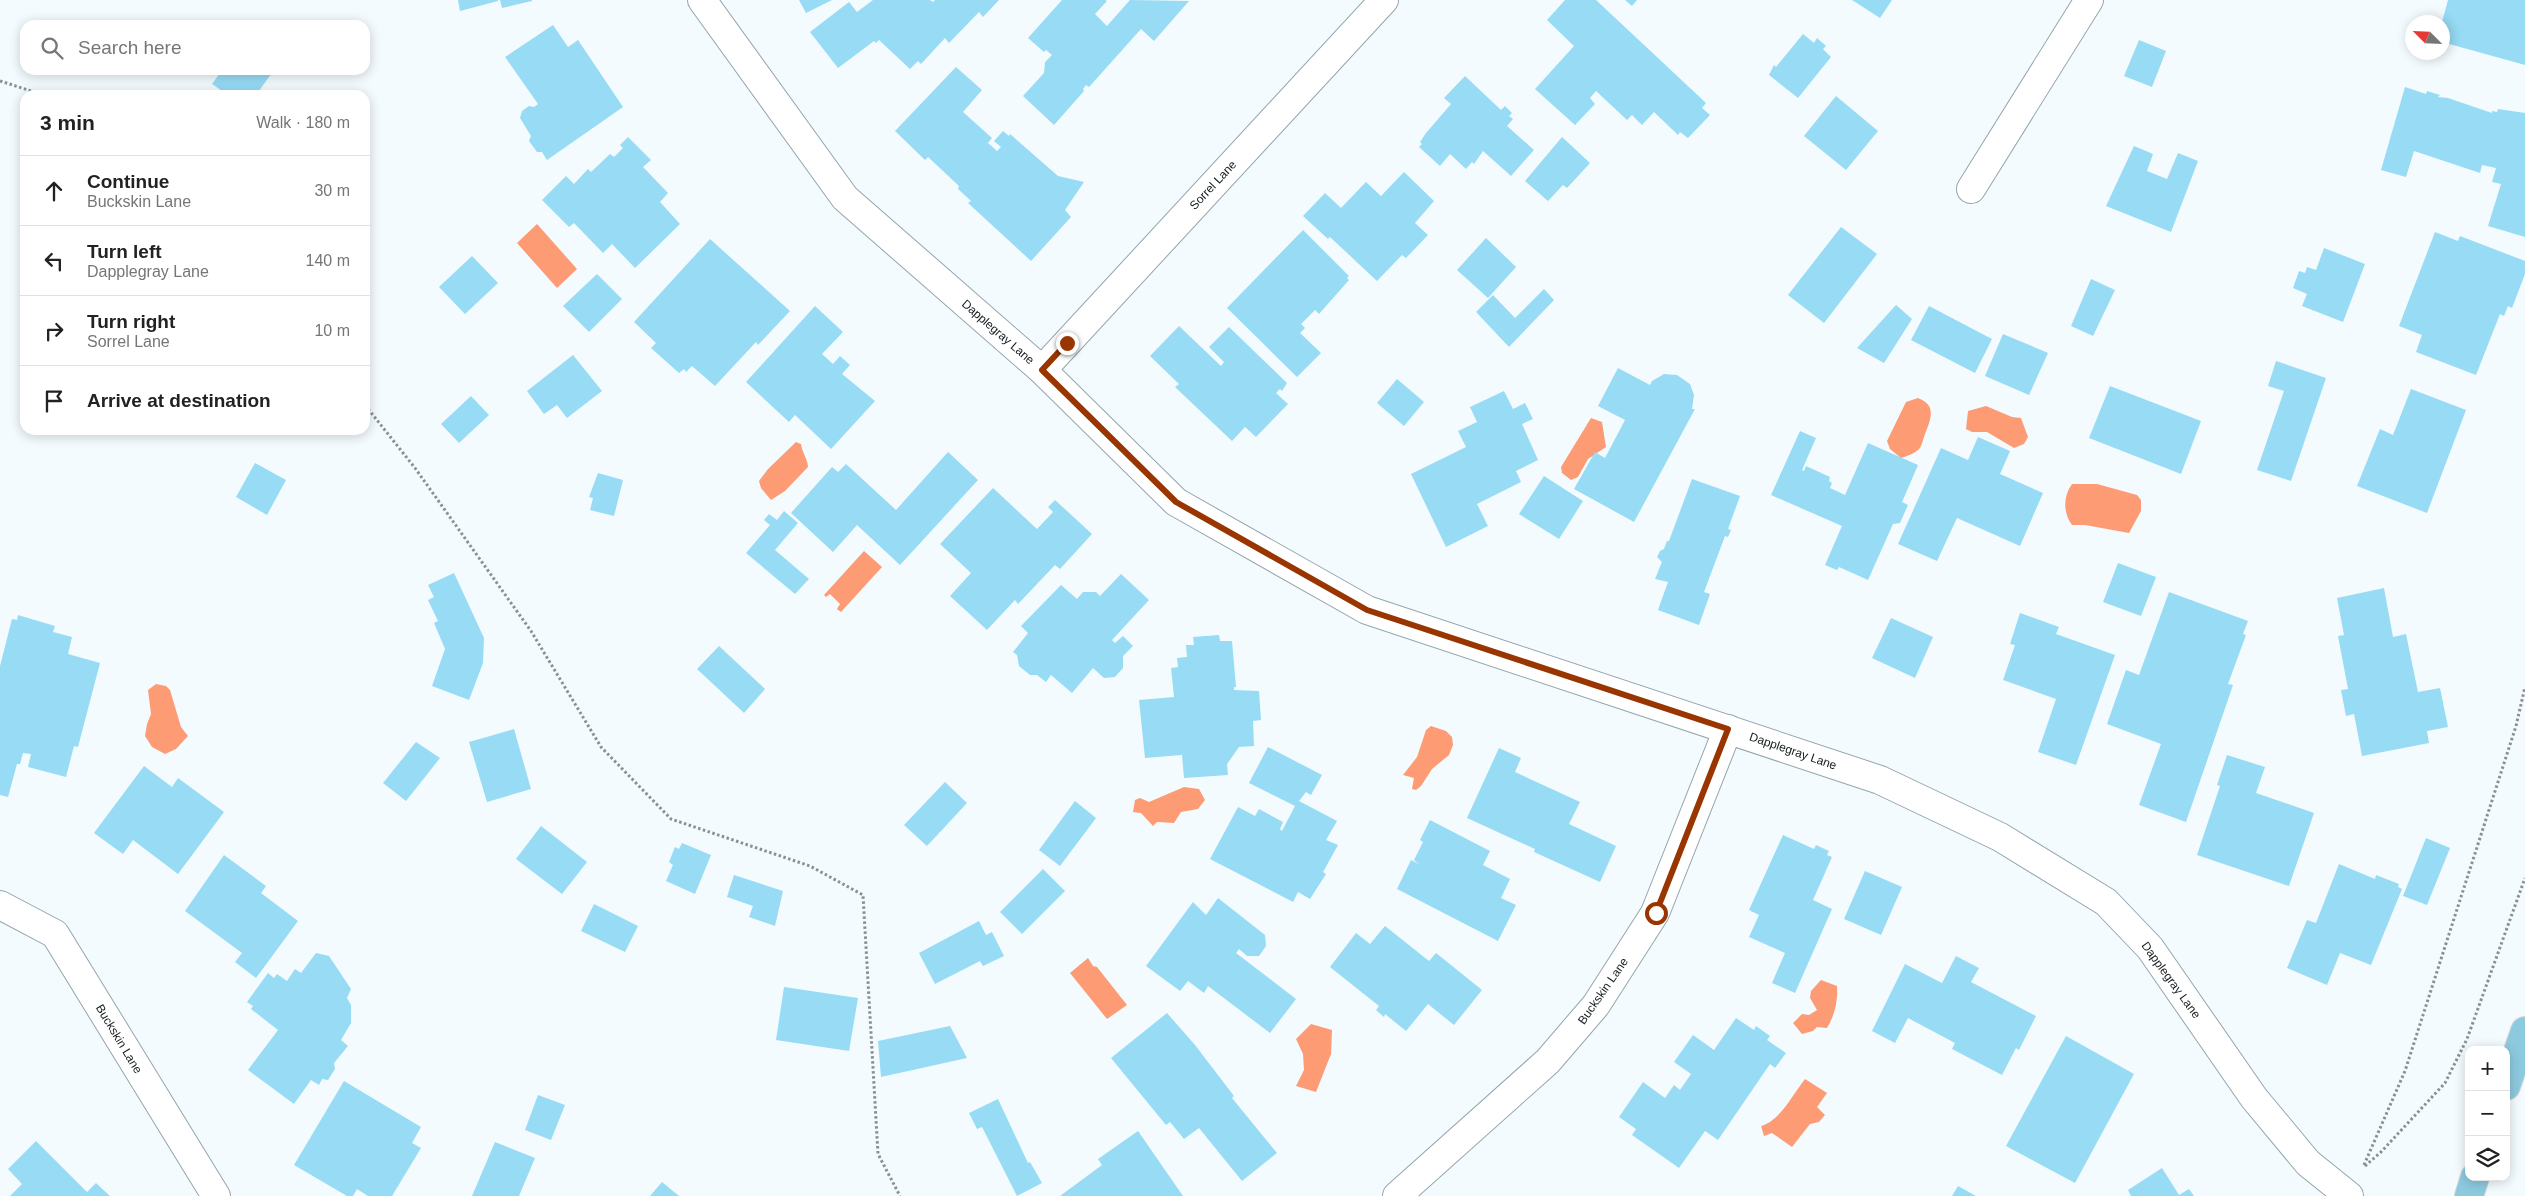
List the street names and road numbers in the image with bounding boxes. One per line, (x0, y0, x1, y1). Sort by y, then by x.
street label: Sorrel Lane (1187, 157, 1239, 212)
street label: Dapplegray Lane (959, 297, 1037, 367)
street label: Dapplegray Lane (1748, 730, 1839, 773)
street label: Dapplegray Lane (2138, 939, 2204, 1021)
street label: Buckskin Lane (1575, 955, 1631, 1027)
street label: Buckskin Lane (93, 1002, 145, 1076)

